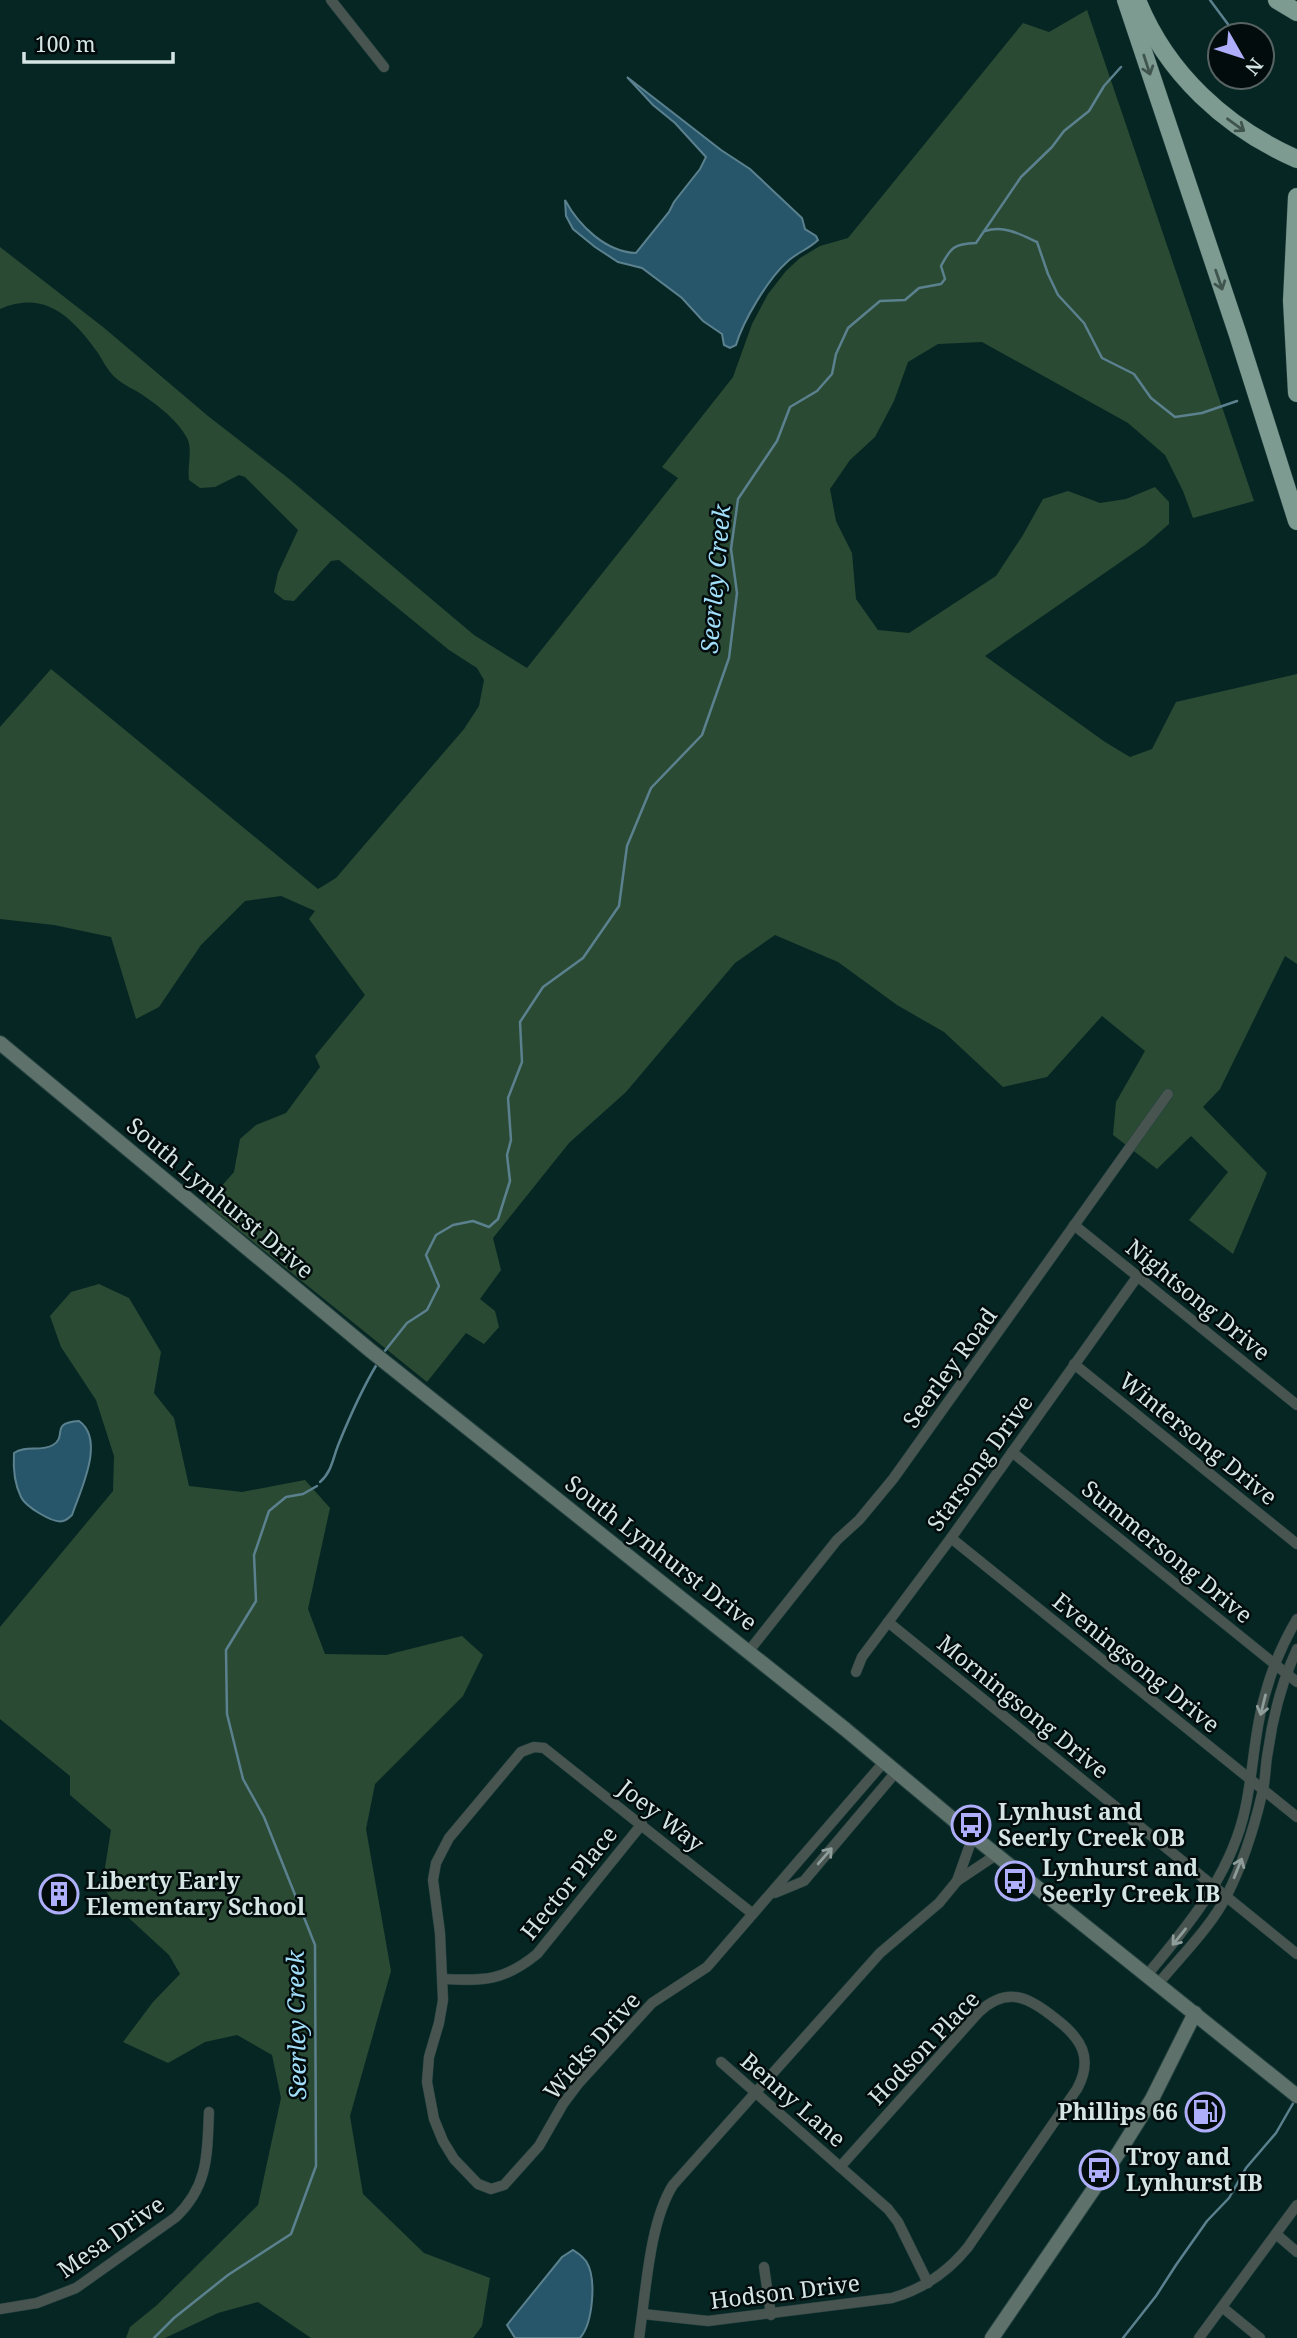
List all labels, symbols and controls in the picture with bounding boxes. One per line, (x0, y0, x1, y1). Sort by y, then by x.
scale bar (24, 21, 173, 65)
north arrow (1206, 21, 1276, 91)
text: 100 m (35, 30, 96, 58)
one-way arrow (1142, 53, 1154, 75)
text: N (1239, 53, 1269, 81)
one-way arrow (1227, 117, 1246, 132)
one-way arrow (1214, 269, 1226, 291)
water label: Seerley Creek (692, 502, 738, 655)
street label: South Lynhurst Drive (120, 1109, 321, 1285)
street label: Nightsong Drive (1120, 1231, 1278, 1367)
street label: Seerley Road (895, 1301, 1004, 1434)
street label: Wintersong Drive (1113, 1364, 1284, 1512)
street label: Starsong Drive (919, 1388, 1040, 1537)
street label: South Lynhurst Drive (559, 1467, 764, 1637)
street label: Summersong Drive (1076, 1472, 1260, 1630)
street label: Eveningsong Drive (1046, 1585, 1227, 1740)
street label: Morningsong Drive (931, 1627, 1116, 1786)
one-way arrow (1256, 1693, 1269, 1715)
street label: Joey Way (611, 1771, 711, 1859)
place label: Lynhust and Seerly Creek OB (998, 1795, 1185, 1853)
bus stop icon: Lynhust and Seerly Creek OB (950, 1804, 992, 1846)
street label: Hector Place (512, 1819, 624, 1946)
one-way arrow (817, 1847, 833, 1865)
place label: Lynhurst and Seerly Creek IB (1042, 1851, 1220, 1909)
one-way arrow (1232, 1858, 1245, 1879)
bus stop icon: Lynhurst and Seerly Creek IB (994, 1860, 1036, 1902)
place label: Liberty Early Elementary School (86, 1864, 305, 1922)
building icon: Liberty Early Elementary School (38, 1873, 80, 1915)
one-way arrow (1171, 1928, 1186, 1946)
water label: Seerley Creek (278, 1949, 313, 2100)
street label: Hodson Place (860, 1983, 986, 2112)
street label: Wicks Drive (536, 1985, 647, 2106)
street label: Benny Lane (734, 2045, 853, 2154)
fuel station icon: Phillips 66 (1184, 2091, 1226, 2133)
place label: Phillips 66 (1058, 2095, 1178, 2127)
place label: Troy and Lynhurst IB (1126, 2140, 1263, 2198)
bus stop icon: Troy and Lynhurst IB (1078, 2149, 1120, 2191)
street label: Mesa Drive (51, 2188, 170, 2285)
street label: Hodson Drive (708, 2266, 862, 2316)

